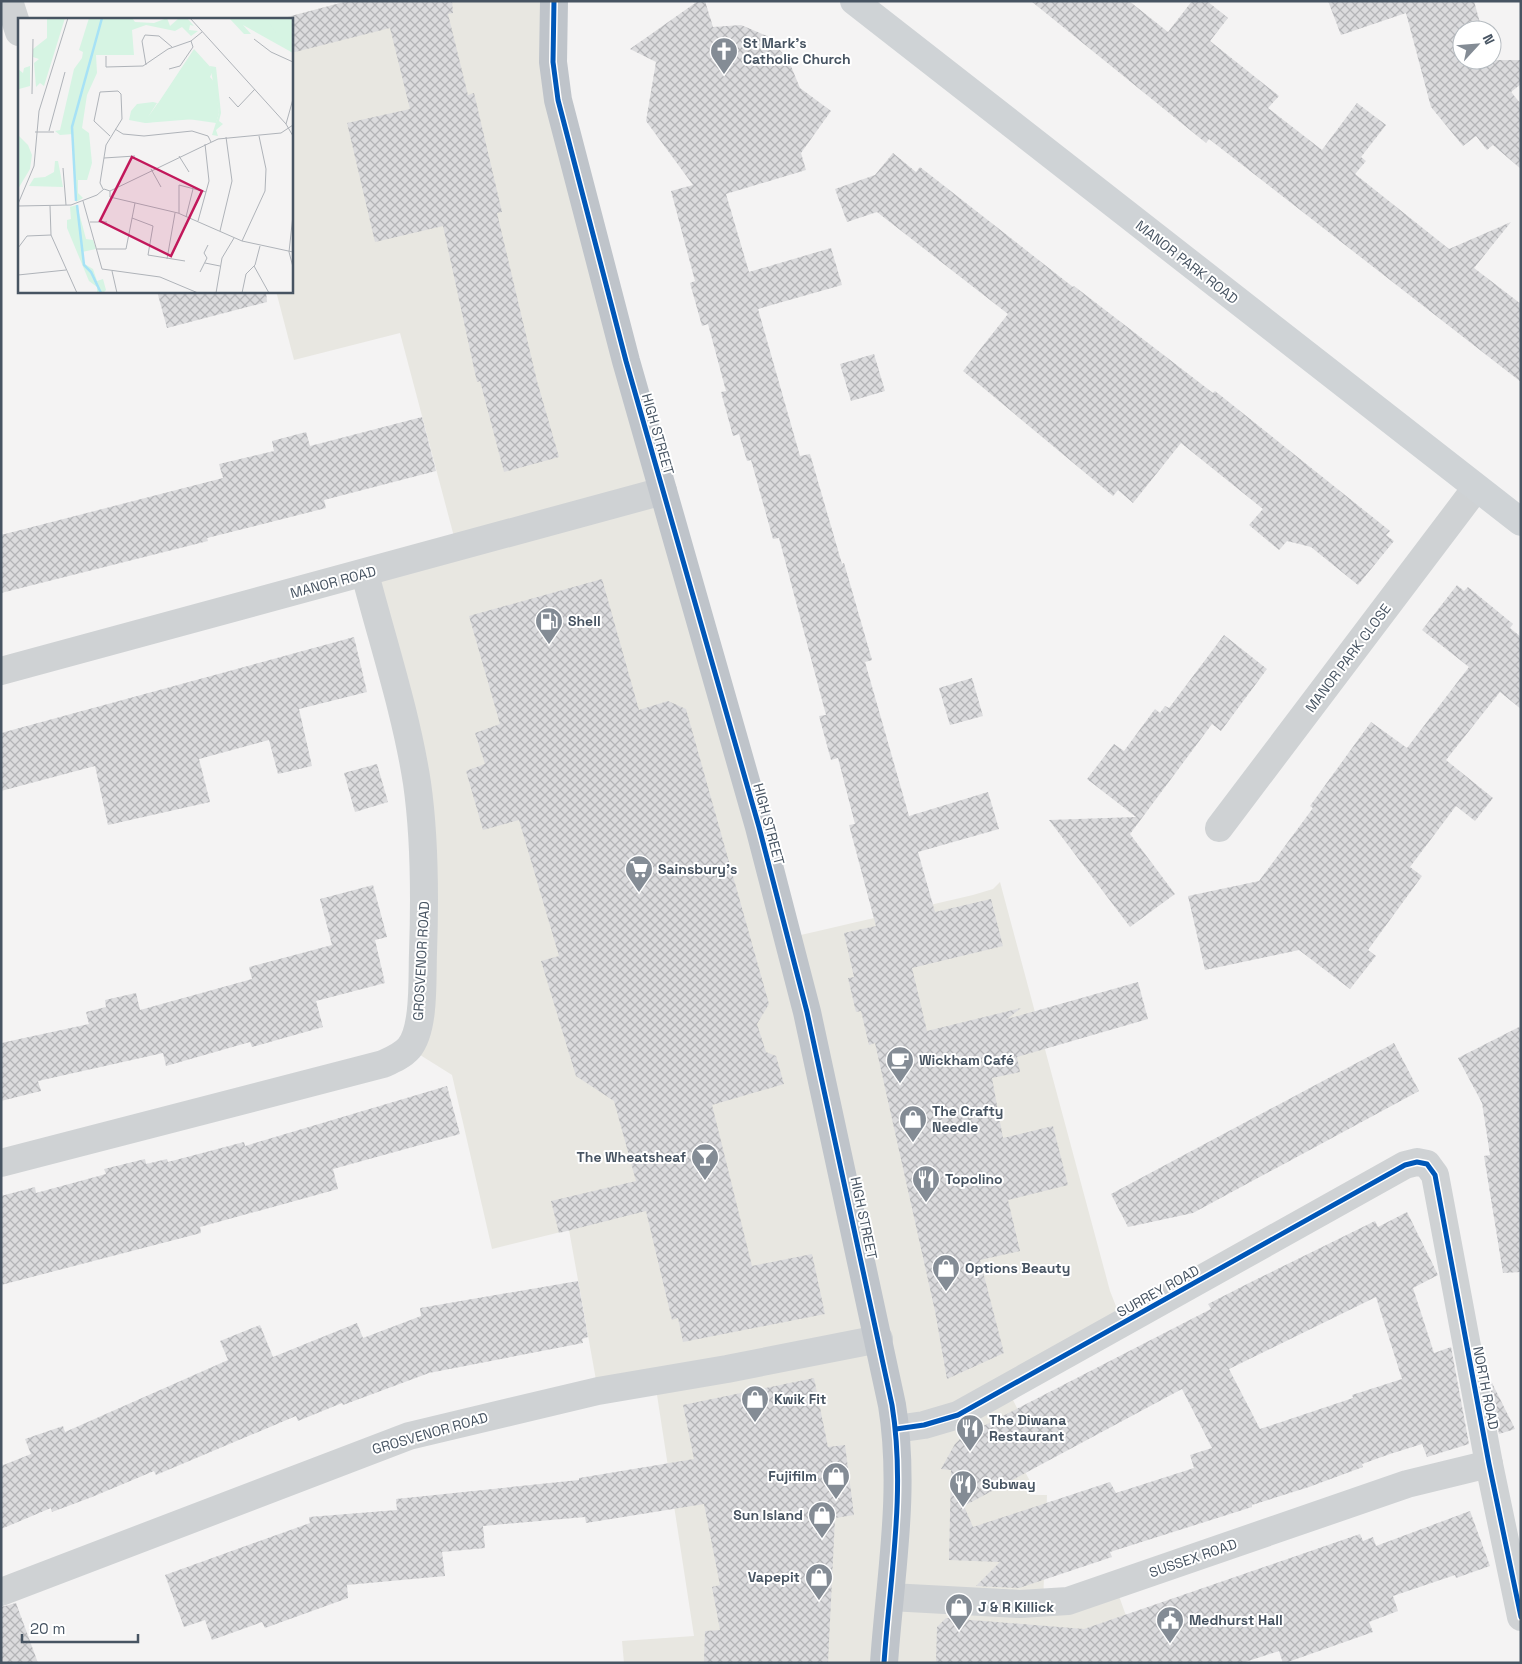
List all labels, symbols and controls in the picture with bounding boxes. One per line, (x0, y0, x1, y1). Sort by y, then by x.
inset map (18, 18, 292, 292)
north arrow (1452, 20, 1502, 70)
text: N (1479, 31, 1499, 47)
place label: St Mark's Catholic Church (743, 34, 851, 68)
church icon: St Mark's Catholic Church (709, 36, 739, 75)
street label: MANOR PARK ROAD (1132, 216, 1242, 308)
street label: HIGH STREET (638, 391, 678, 477)
street label: MANOR ROAD (288, 562, 378, 602)
street label: MANOR PARK CLOSE (1301, 600, 1395, 716)
fuel station icon: Shell (534, 606, 564, 645)
place label: Shell (568, 612, 601, 630)
street label: HIGH STREET (749, 781, 789, 867)
supermarket icon: Sainsbury's (624, 854, 654, 893)
place label: Sainsbury's (658, 860, 737, 878)
street label: GROSVENOR ROAD (409, 901, 433, 1021)
cafe icon: Wickham Café (885, 1045, 915, 1084)
place label: Wickham Café (919, 1051, 1014, 1069)
place label: The Crafty Needle (932, 1102, 1003, 1136)
shop icon: The Crafty Needle (898, 1104, 928, 1143)
bar icon: The Wheatsheaf (690, 1142, 720, 1181)
place label: The Wheatsheaf (577, 1148, 686, 1166)
restaurant icon: Topolino (911, 1164, 941, 1203)
place label: Topolino (945, 1170, 1003, 1188)
street label: HIGH STREET (846, 1175, 882, 1261)
shop icon: Options Beauty (931, 1253, 961, 1292)
place label: Options Beauty (965, 1259, 1070, 1277)
street label: SURREY ROAD (1114, 1261, 1202, 1321)
street label: NORTH ROAD (1469, 1345, 1503, 1431)
shop icon: Kwik Fit (740, 1384, 770, 1423)
place label: Kwik Fit (774, 1390, 826, 1408)
street label: GROSVENOR ROAD (370, 1408, 490, 1458)
place label: The Diwana Restaurant (989, 1411, 1066, 1445)
restaurant icon: The Diwana Restaurant (955, 1413, 985, 1452)
shop icon: Fujifilm (821, 1461, 851, 1500)
place label: Fujifilm (768, 1467, 817, 1485)
restaurant icon: Subway (948, 1469, 978, 1508)
place label: Subway (982, 1475, 1036, 1493)
shop icon: Sun Island (807, 1500, 837, 1539)
place label: Sun Island (733, 1506, 803, 1524)
street label: SUSSEX ROAD (1147, 1535, 1239, 1581)
shop icon: Vapepit (804, 1562, 834, 1601)
place label: Vapepit (748, 1568, 800, 1586)
shop icon: J & R Killick (944, 1592, 974, 1631)
place label: J & R Killick (978, 1598, 1054, 1616)
public building icon: Medhurst Hall (1155, 1605, 1185, 1644)
place label: Medhurst Hall (1189, 1611, 1283, 1629)
scale bar (22, 1612, 139, 1644)
text: 20 m (30, 1619, 65, 1638)

